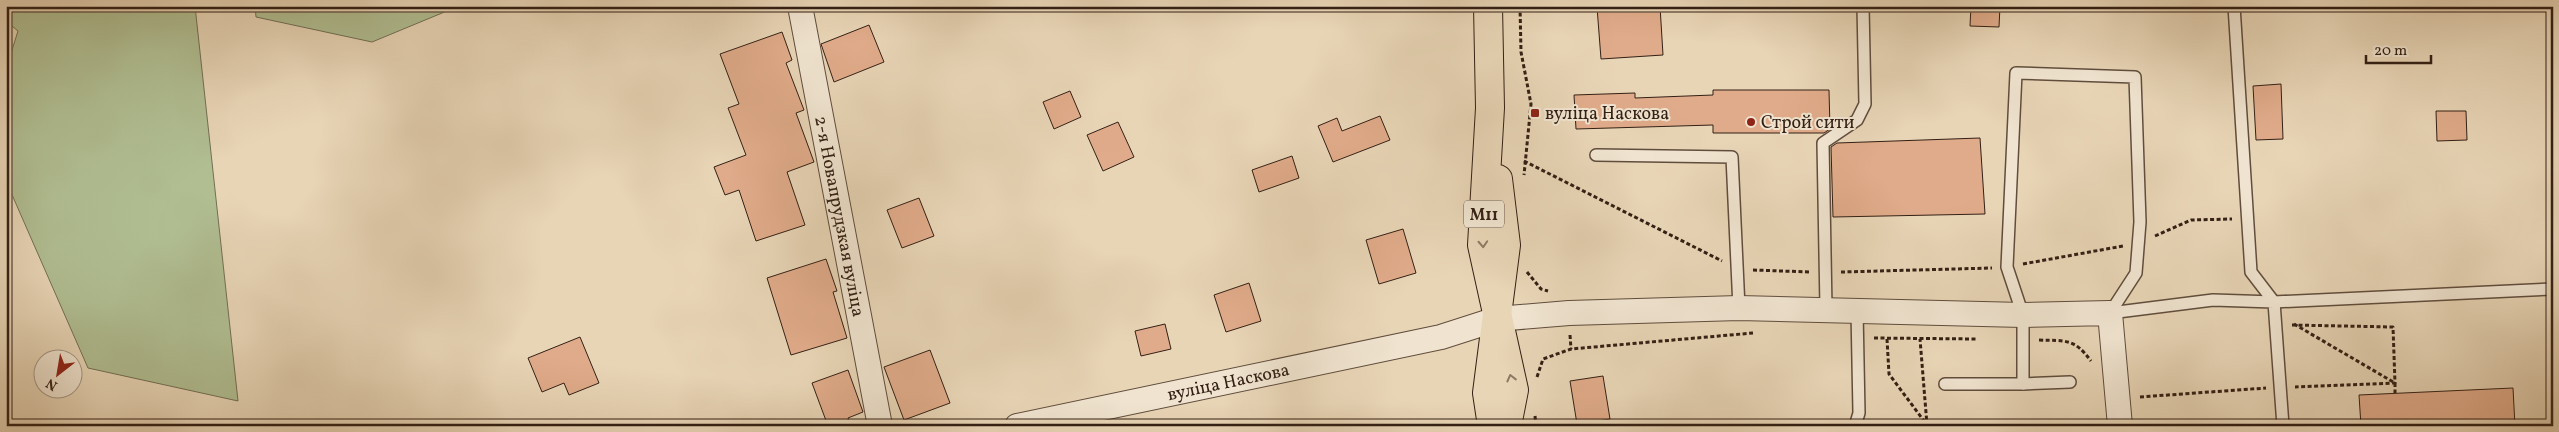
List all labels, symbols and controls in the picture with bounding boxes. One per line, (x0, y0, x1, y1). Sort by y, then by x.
scale bar (2366, 32, 2432, 64)
text: 20 m (2374, 41, 2407, 62)
place label: вуліца Наскова (1545, 102, 1669, 127)
marker: вуліца Наскова (1529, 107, 1541, 119)
place label: Строй сити (1761, 111, 1855, 136)
street label: 2-я Новапрудзкая вуліца (807, 114, 870, 319)
marker: Строй сити (1745, 116, 1757, 128)
road number: М11 (1464, 200, 1504, 228)
one-way arrow (1477, 240, 1488, 248)
north arrow (32, 350, 82, 400)
street label: вуліца Наскова (1165, 358, 1292, 408)
text: N (43, 373, 61, 395)
one-way arrow (1506, 374, 1517, 383)

